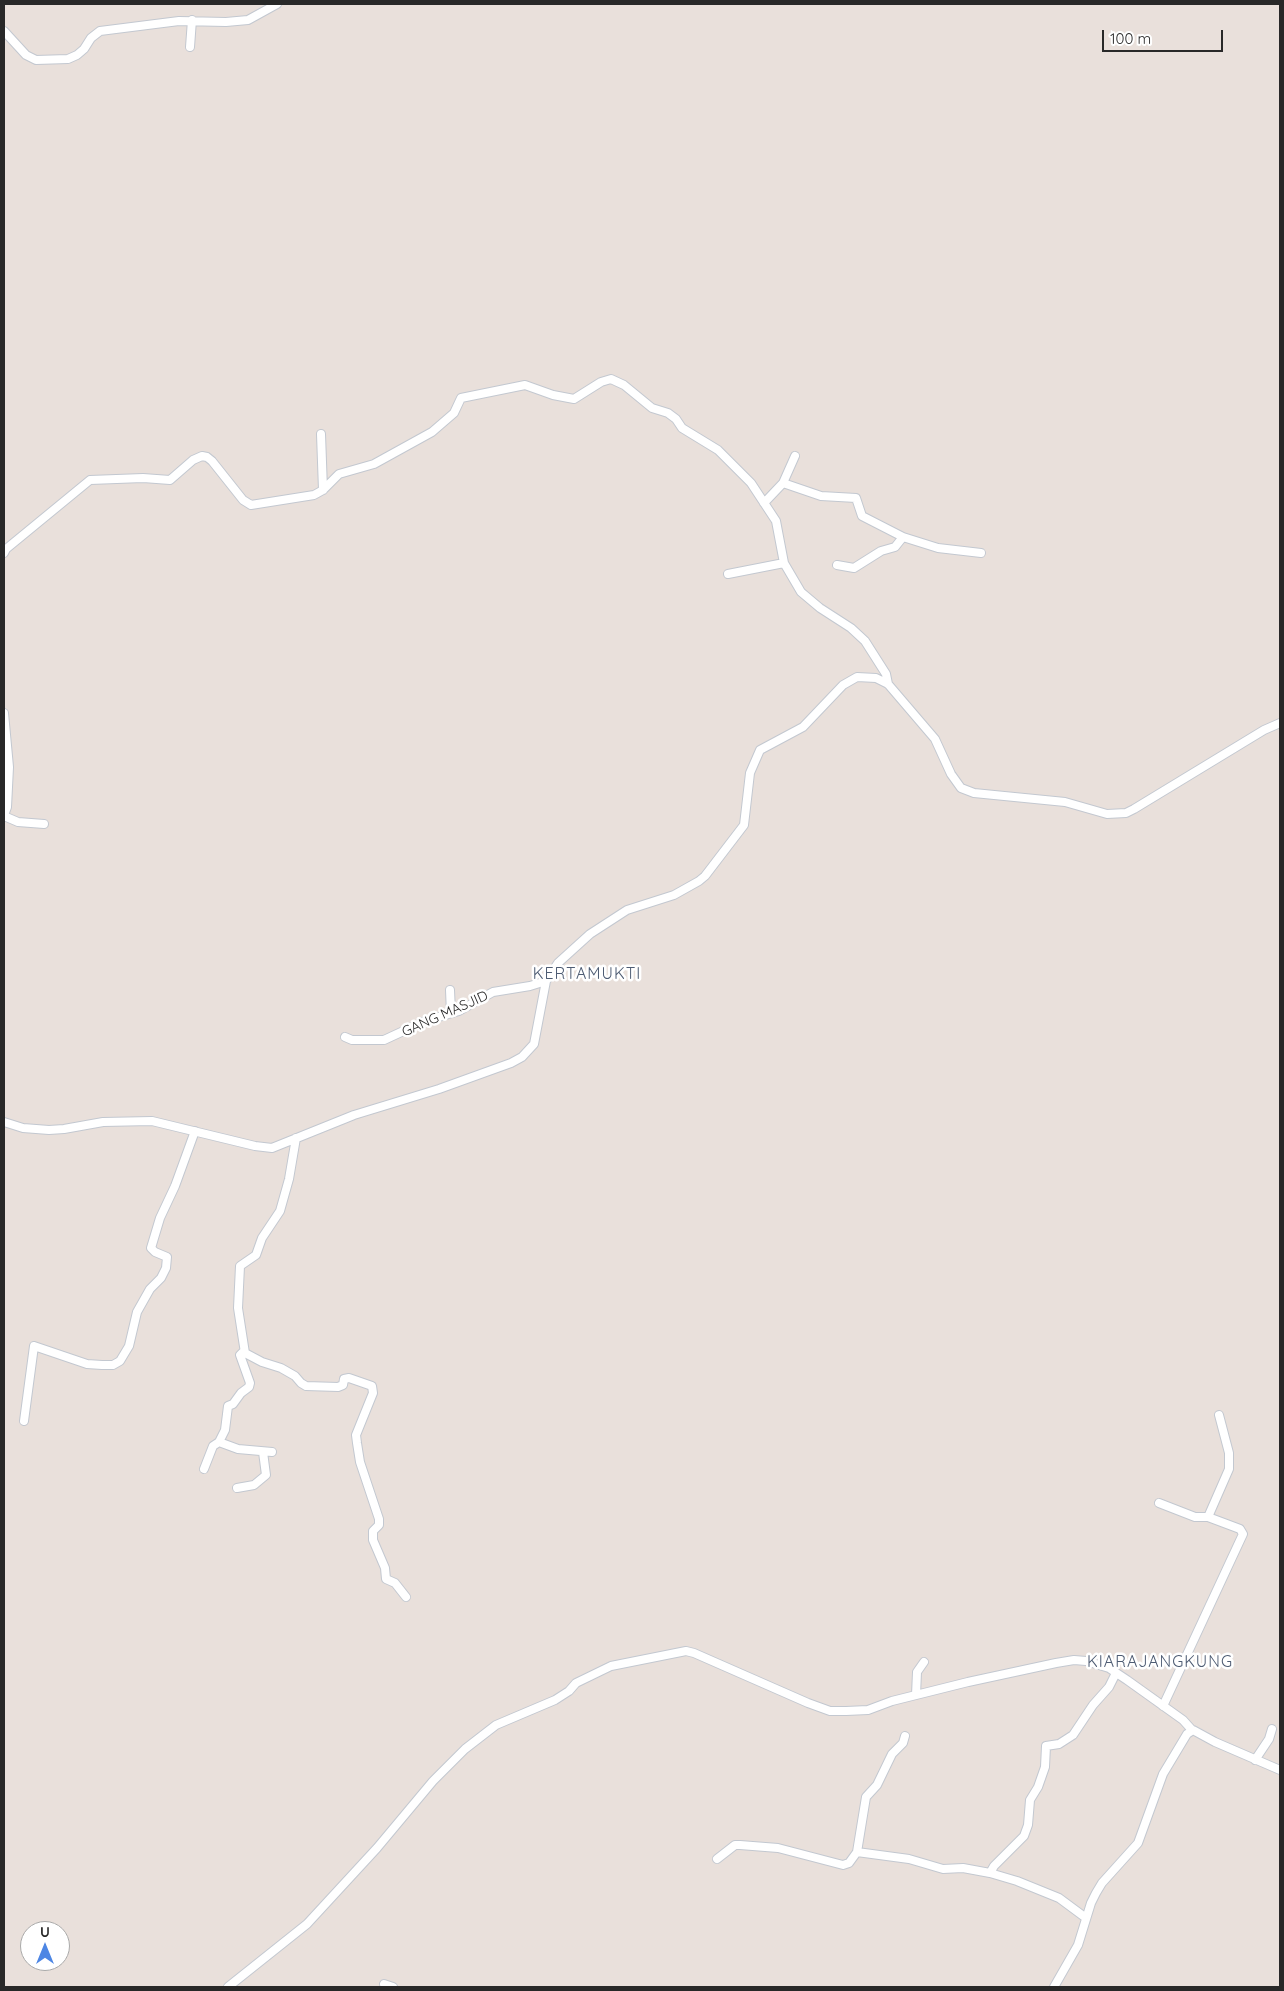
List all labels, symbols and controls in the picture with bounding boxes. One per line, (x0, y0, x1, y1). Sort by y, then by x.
scale bar (1104, 20, 1225, 52)
text: 100 m (1110, 29, 1151, 48)
district label: KERTAMUKTI (531, 964, 643, 984)
street label: GANG MASJID (399, 987, 491, 1041)
district label: KIARAJANGKUNG (1085, 1652, 1235, 1672)
north arrow (20, 1921, 70, 1971)
text: U (40, 1923, 50, 1941)

